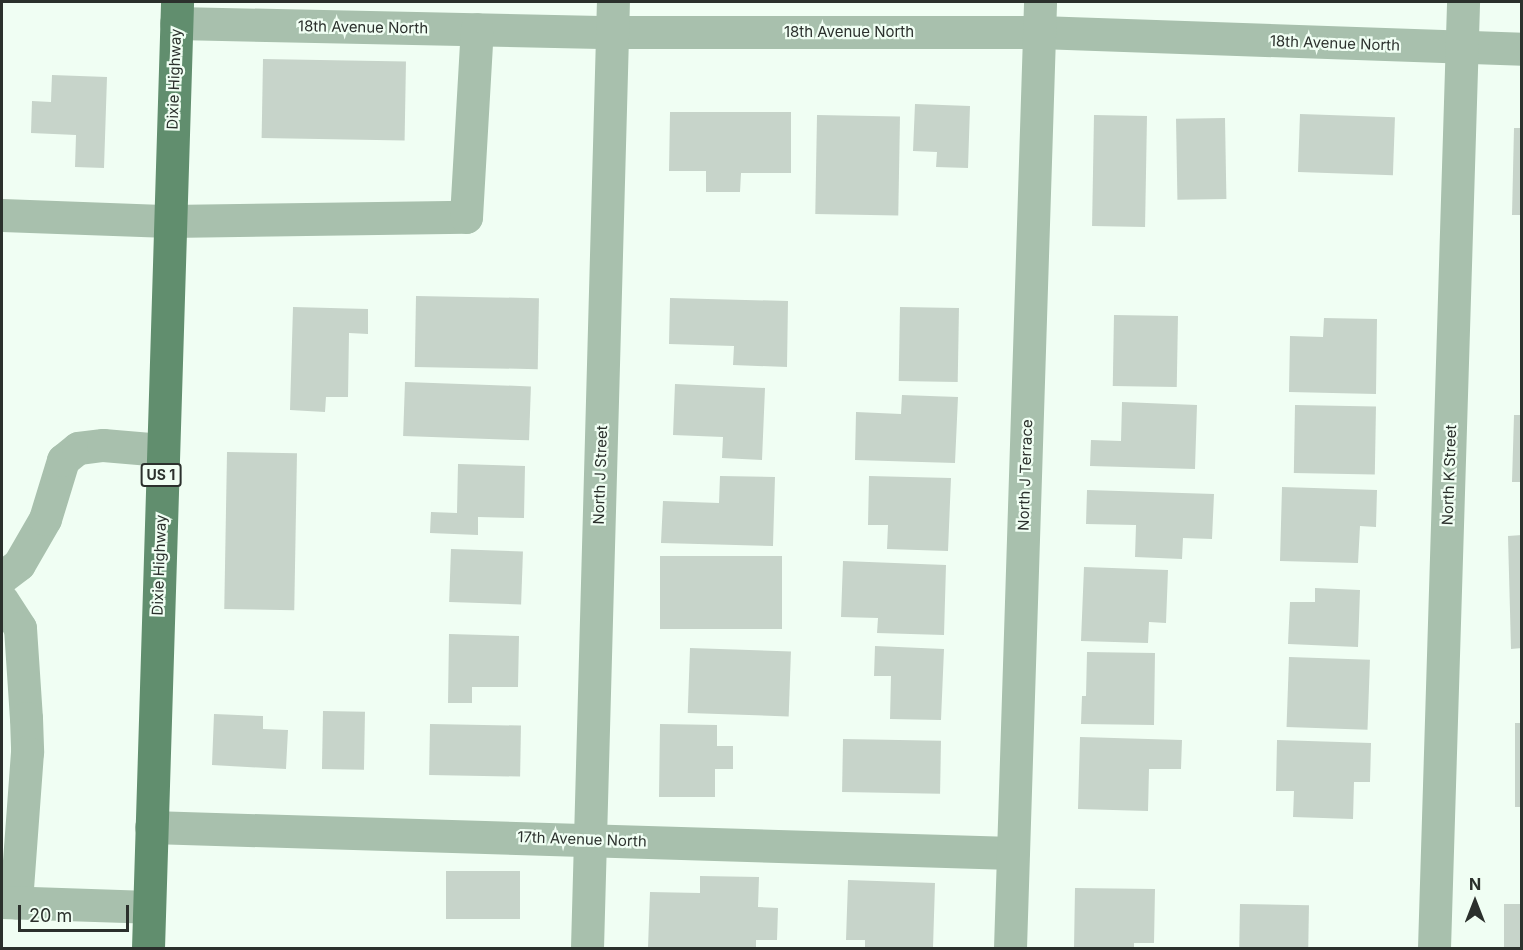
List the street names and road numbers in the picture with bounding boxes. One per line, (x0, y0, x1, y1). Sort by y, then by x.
street label: 18th Avenue North (298, 17, 428, 37)
street label: 18th Avenue North (784, 23, 914, 41)
street label: Dixie Highway (163, 28, 185, 130)
street label: 18th Avenue North (1270, 32, 1400, 54)
street label: North J Terrace (1014, 419, 1036, 531)
street label: North K Street (1438, 424, 1460, 526)
street label: North J Street (589, 425, 611, 525)
road number: US 1 (140, 464, 182, 486)
street label: Dixie Highway (148, 514, 170, 616)
street label: 17th Avenue North (517, 828, 647, 850)

